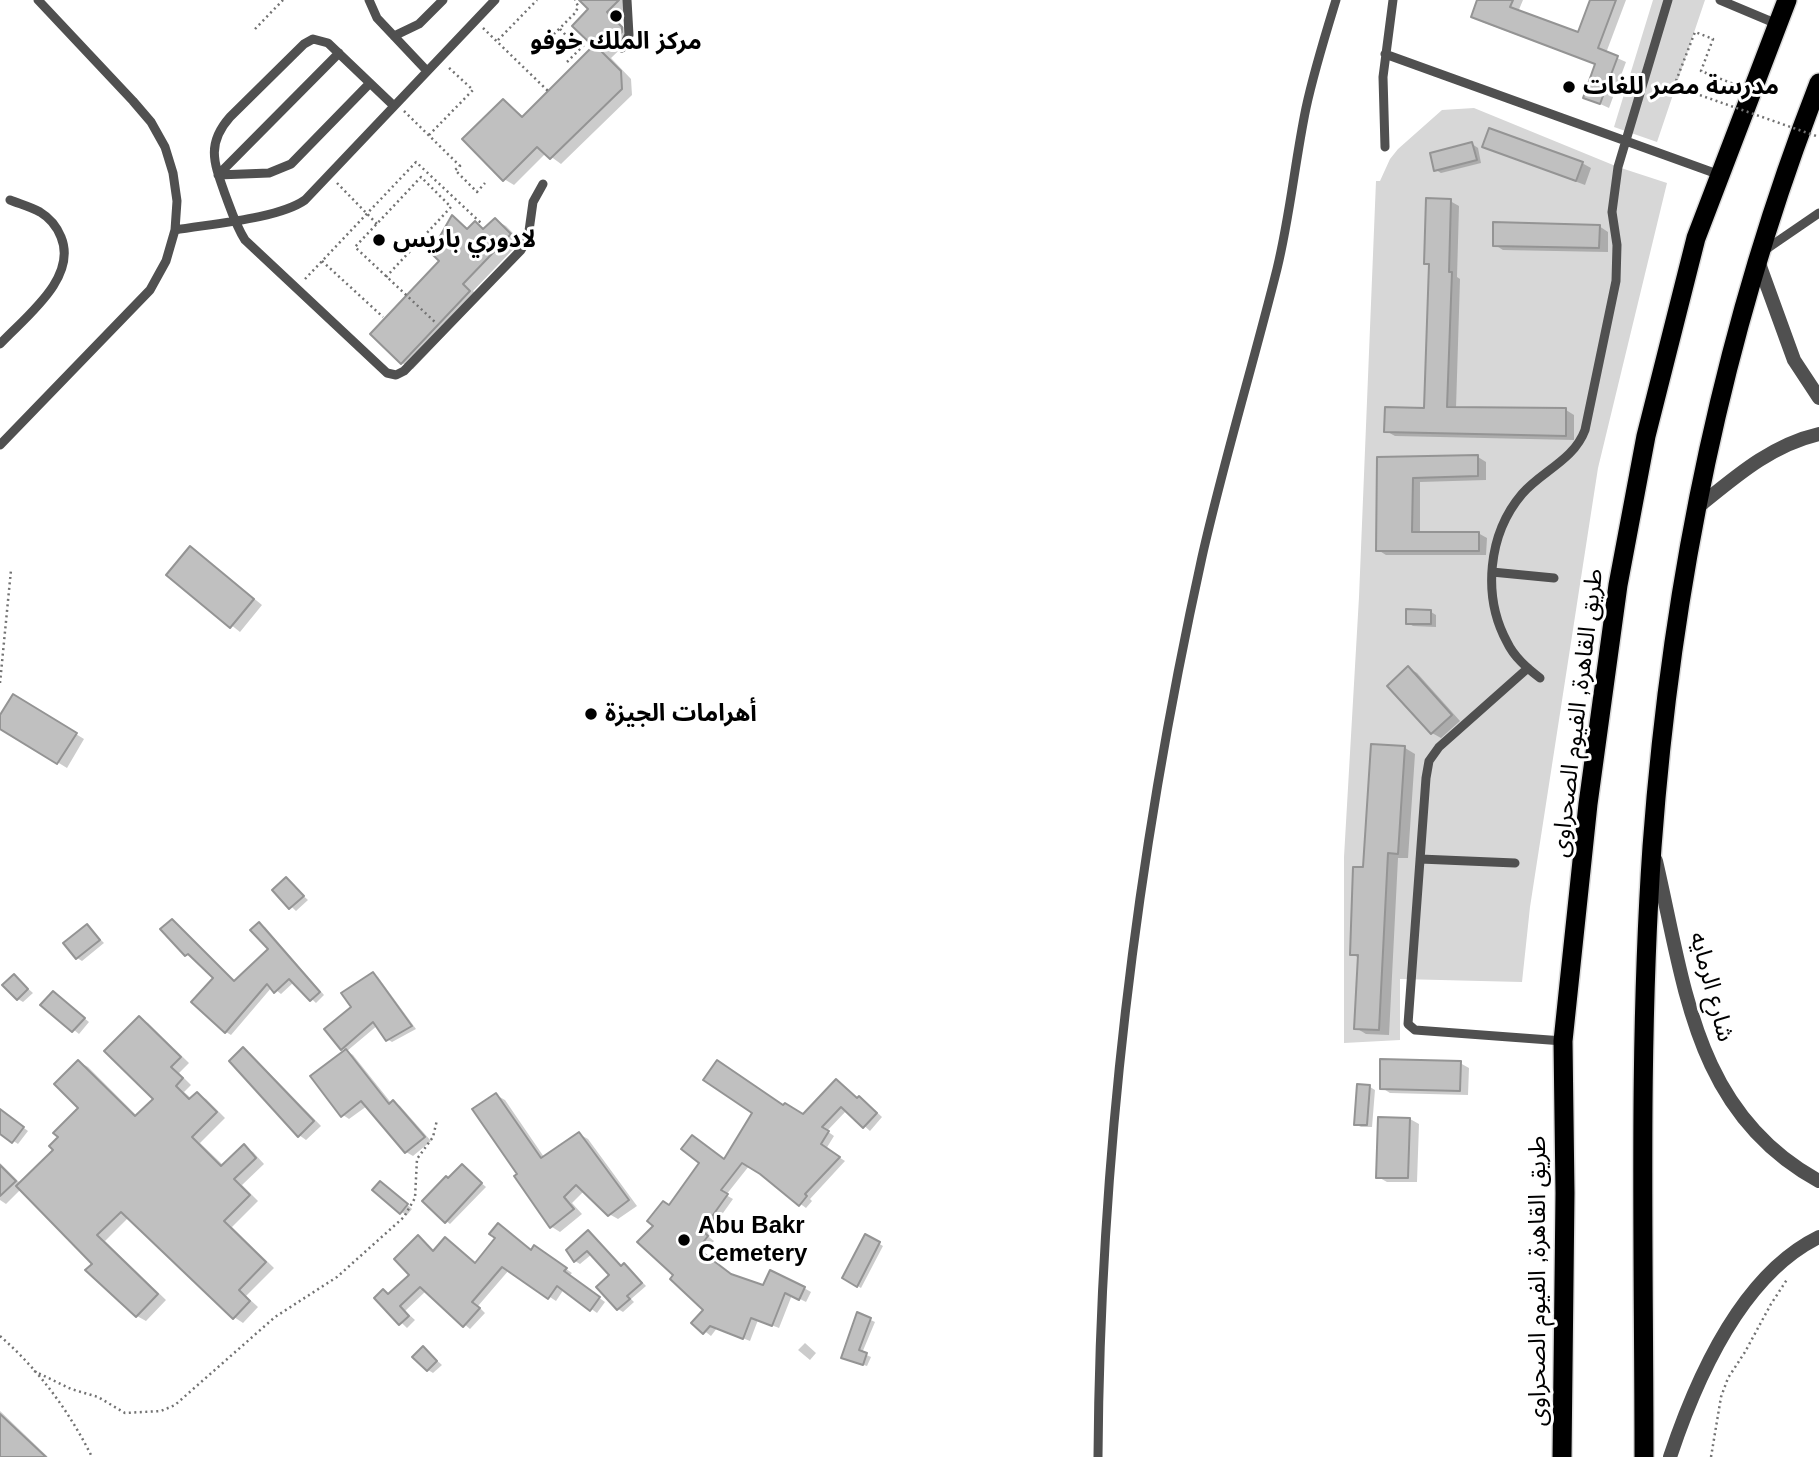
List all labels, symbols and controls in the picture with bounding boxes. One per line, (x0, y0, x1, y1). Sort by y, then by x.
marker: مركز الملك خوفو (608, 8, 624, 24)
place label: مركز الملك خوفو (530, 28, 702, 56)
place label: مدرسة مصر للغات (1583, 73, 1779, 101)
marker: مدرسة مصر للغات (1561, 79, 1577, 95)
place label: لادوري باريس (393, 226, 536, 254)
marker: لادوري باريس (371, 232, 387, 248)
street label: طريق القاهرة, الفيوم الصحراوى (1546, 567, 1610, 859)
place label: أهرامات الجيزة (605, 700, 757, 728)
marker: أهرامات الجيزة (583, 706, 599, 722)
street label: شارع الرمايه (1683, 929, 1739, 1045)
street label: طريق القاهرة, الفيوم الصحراوى (1524, 1136, 1552, 1426)
place label: Abu Bakr Cemetery (698, 1212, 807, 1268)
marker: Abu Bakr Cemetery (676, 1232, 692, 1248)

